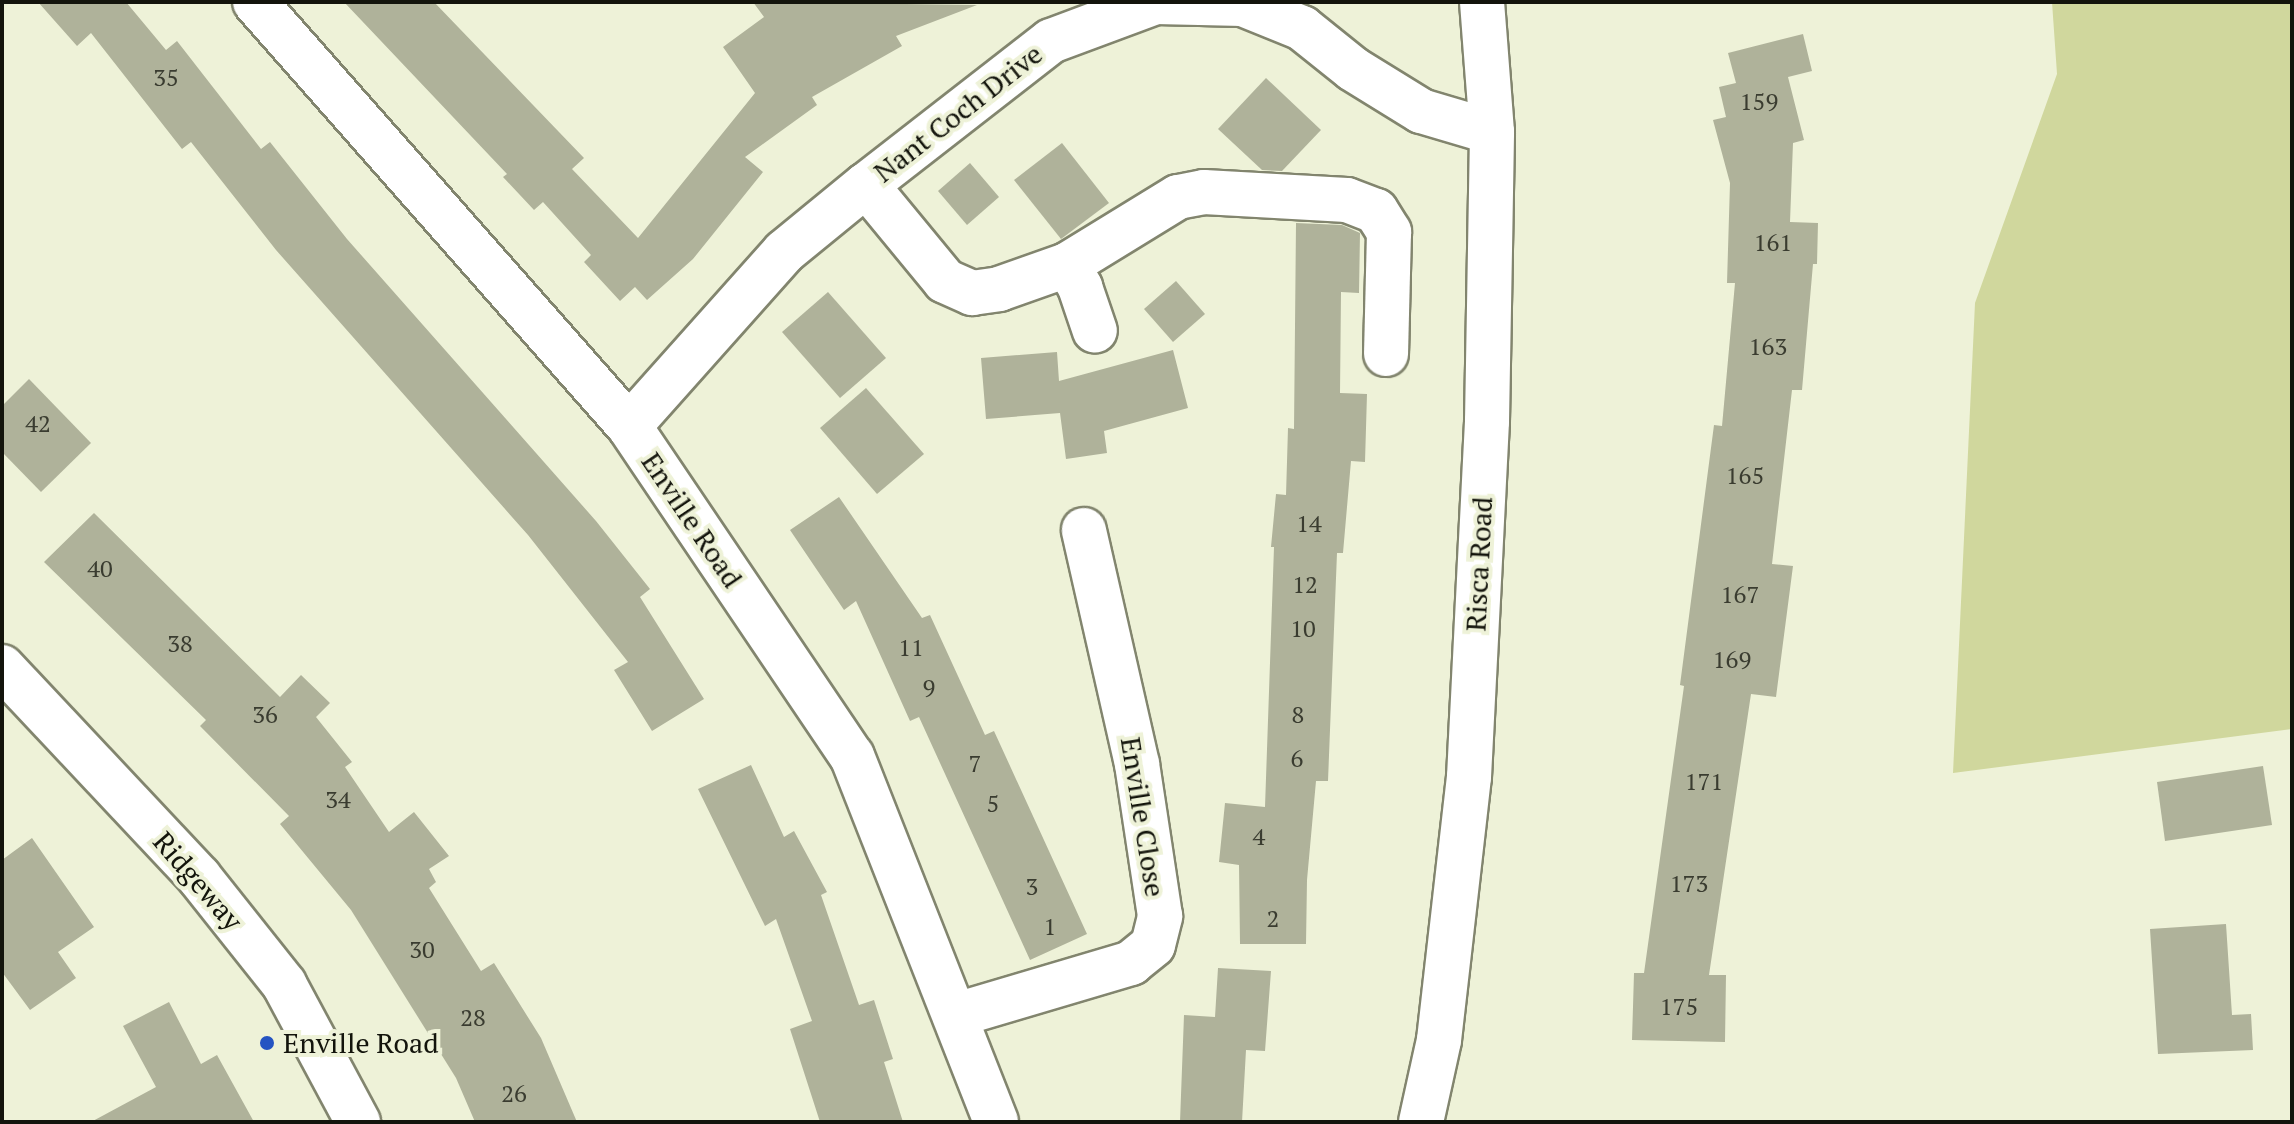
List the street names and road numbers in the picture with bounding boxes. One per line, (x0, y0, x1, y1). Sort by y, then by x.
street label: Nant Coch Drive (867, 37, 1049, 189)
street label: Enville Road (635, 446, 749, 594)
street label: Risca Road (1459, 496, 1499, 632)
street label: Enville Close (1114, 735, 1172, 899)
street label: Ridgeway (146, 825, 250, 937)

